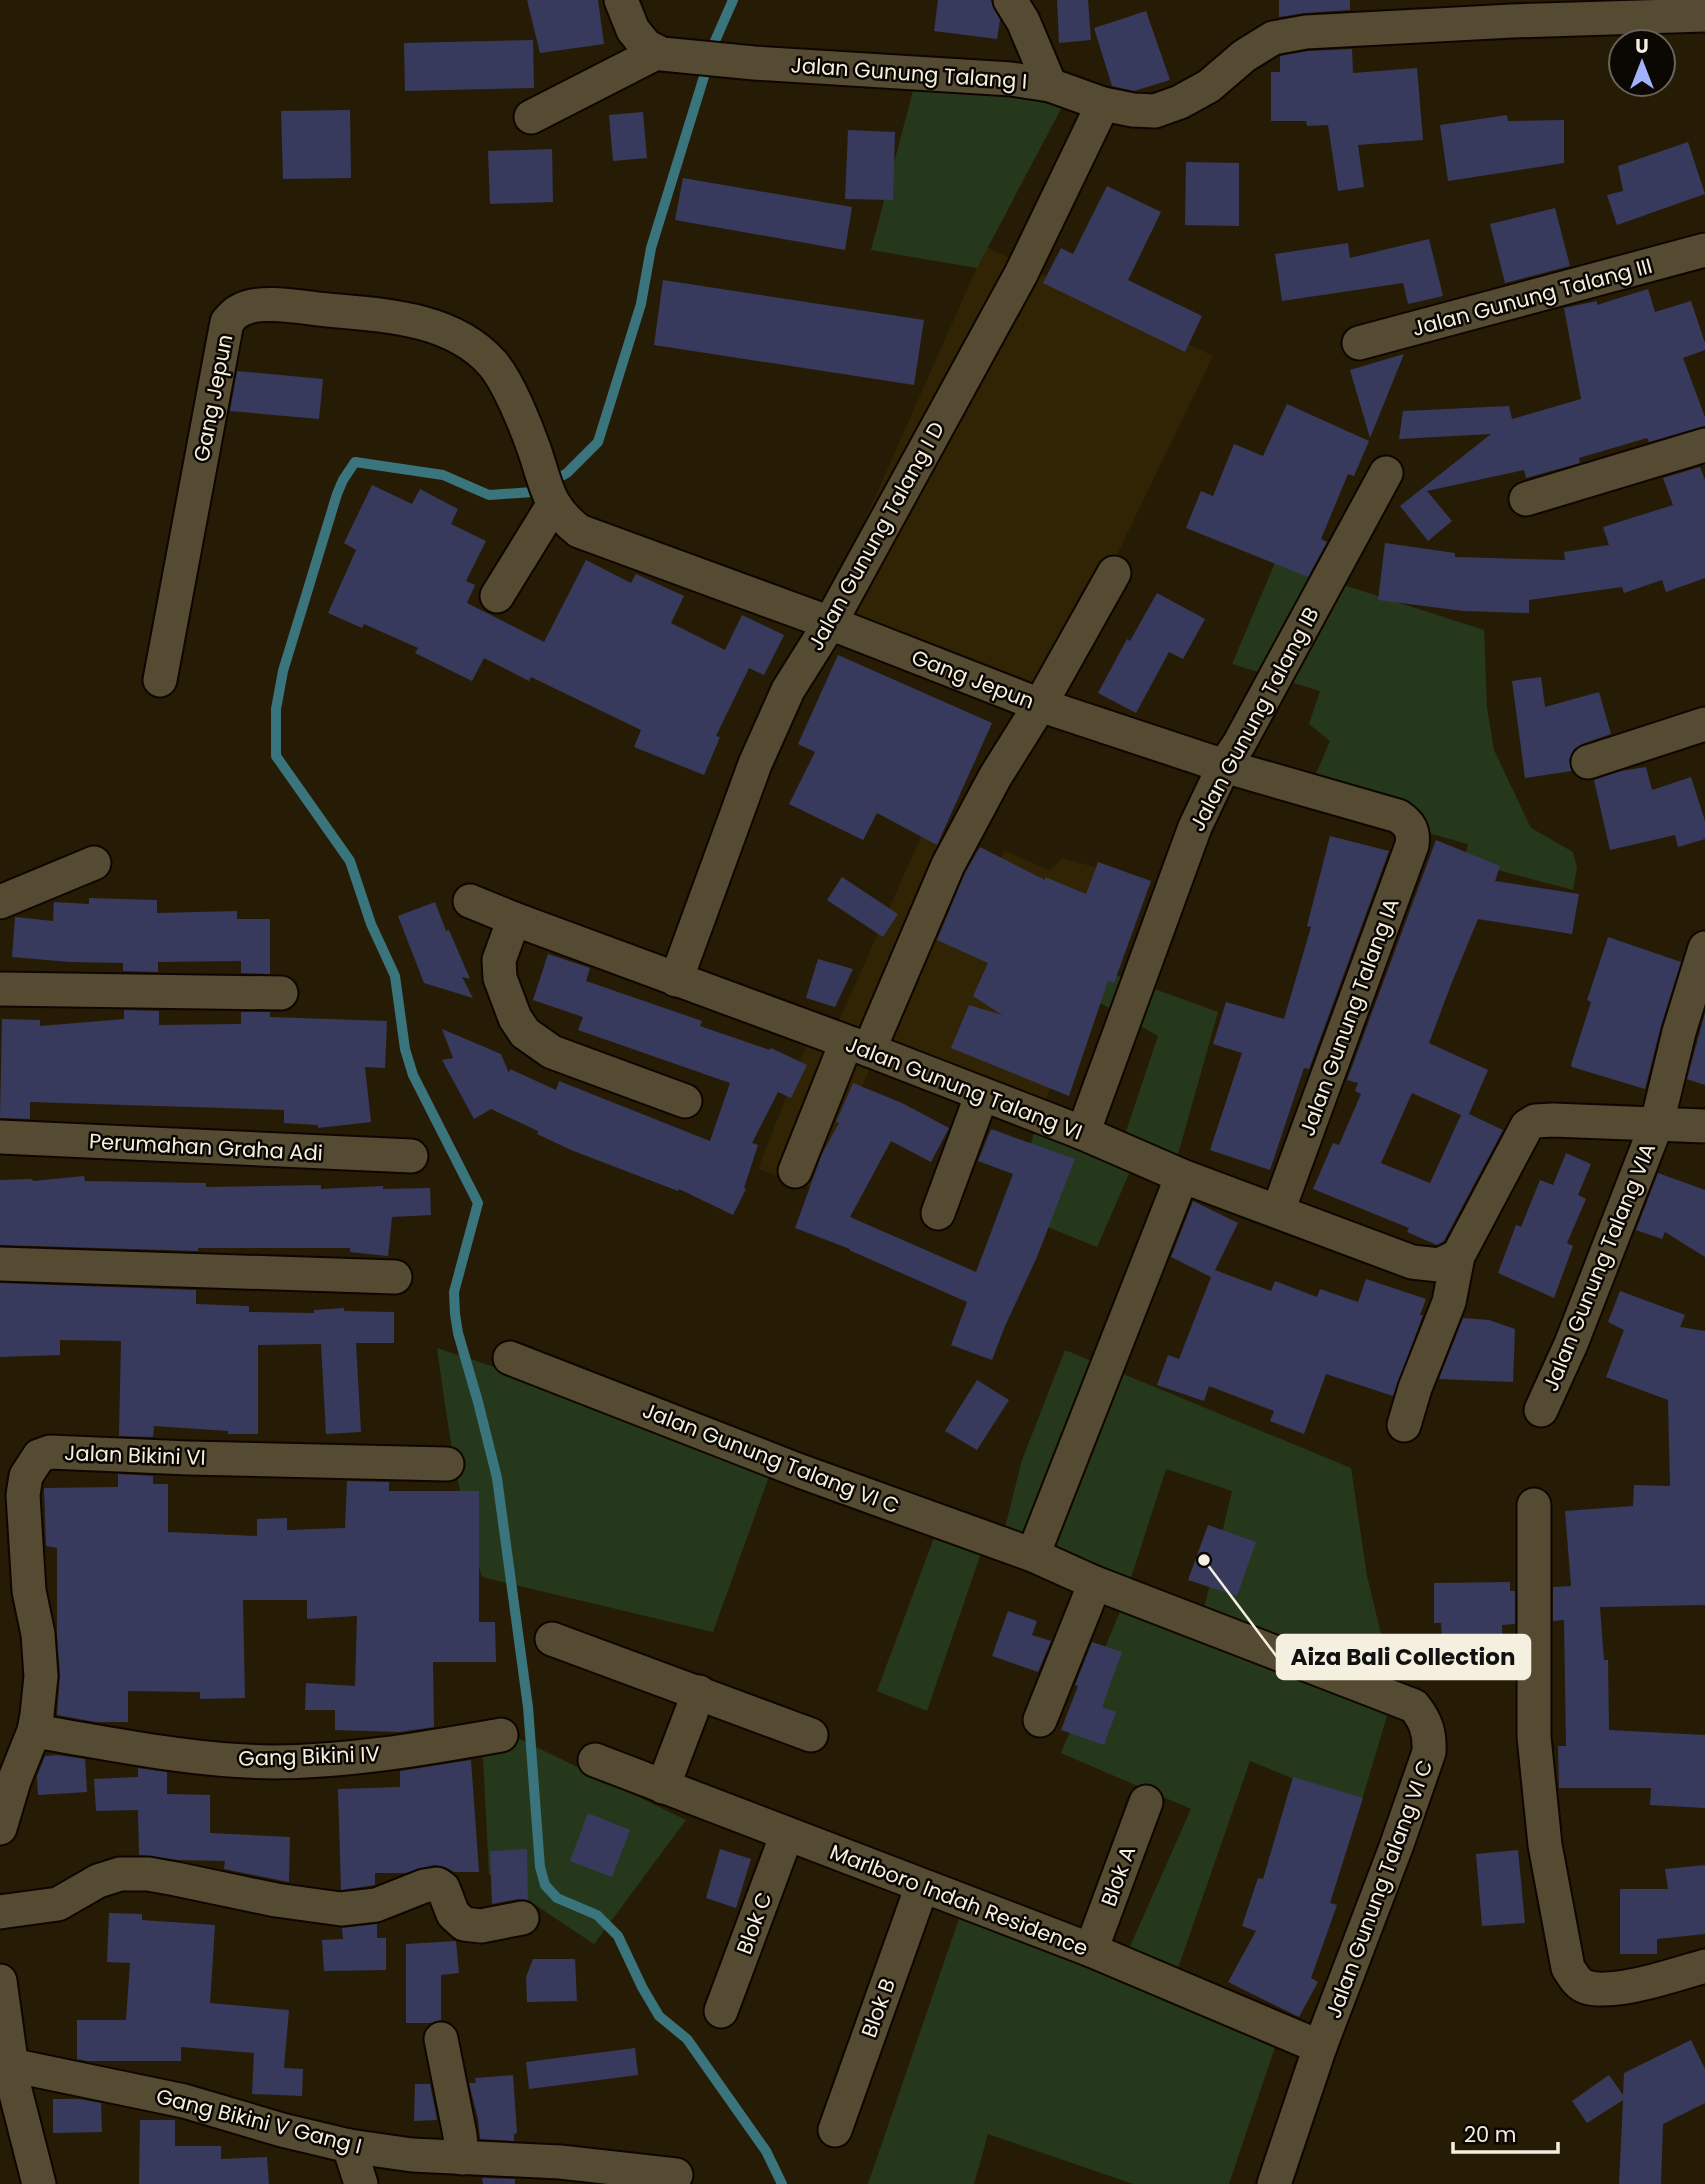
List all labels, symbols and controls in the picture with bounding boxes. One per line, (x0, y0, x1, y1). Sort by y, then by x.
north arrow (1607, 28, 1677, 98)
text: U (1635, 33, 1649, 60)
street label: Jalan Gunung Talang I (790, 50, 1028, 96)
street label: Jalan Gunung Talang III (1409, 251, 1655, 343)
street label: Gang Jepun (186, 332, 240, 464)
street label: Jalan Gunung Talang I D (801, 416, 951, 656)
street label: Jalan Gunung Talang IB (1183, 602, 1325, 836)
street label: Gang Jepun (908, 642, 1038, 716)
street label: Jalan Gunung Talang IA (1292, 894, 1406, 1140)
street label: Jalan Gunung Talang VI (842, 1029, 1086, 1147)
street label: Perumahan Graha Adi (88, 1126, 324, 1168)
street label: Jalan Gunung Talang VIA (1536, 1139, 1662, 1395)
street label: Jalan Gunung Talang VI C (638, 1396, 904, 1520)
street label: Jalan Bikini VI (64, 1438, 206, 1472)
callout: Aiza Bali Collection (1277, 1635, 1530, 1679)
text: Aiza Bali Collection (1291, 1641, 1515, 1673)
street label: Gang Bikini IV (238, 1739, 380, 1773)
street label: Jalan Gunung Talang VI C (1319, 1756, 1439, 2022)
street label: Marlboro Indah Residence (826, 1837, 1092, 1963)
street label: Blok A (1094, 1842, 1142, 1910)
street label: Blok C (729, 1888, 779, 1958)
street label: Blok B (854, 1974, 902, 2042)
street label: Gang Bikini V Gang I (153, 2081, 365, 2161)
scale bar (1453, 2110, 1558, 2154)
text: 20 m (1464, 2120, 1517, 2149)

